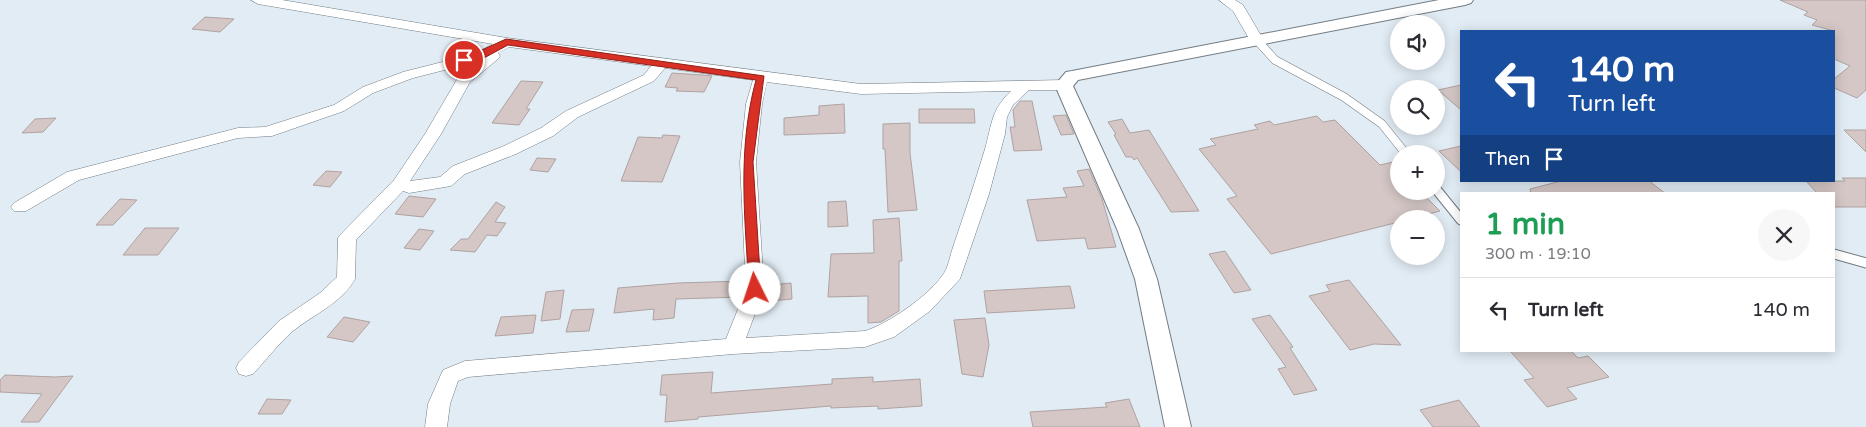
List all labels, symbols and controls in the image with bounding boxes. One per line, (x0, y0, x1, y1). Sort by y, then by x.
map controls (1390, 15, 1445, 265)
button: sound (1390, 15, 1445, 70)
pin (443, 39, 485, 81)
icon: arrive (450, 46, 478, 74)
text: 140 m (1568, 49, 1675, 91)
icon: left (1485, 50, 1550, 115)
button: search (1390, 80, 1445, 135)
text: Turn left (1568, 91, 1656, 117)
button: + (1390, 145, 1445, 200)
icon: arrive (1540, 145, 1568, 173)
text: Then (1485, 148, 1530, 170)
text: 1 min (1485, 206, 1565, 243)
button: close (1758, 209, 1810, 261)
button: − (1390, 210, 1445, 265)
text: 300 m · 19:10 (1485, 244, 1591, 264)
position arrow (728, 262, 780, 314)
icon: left (1485, 296, 1513, 324)
text: Turn left (1528, 299, 1604, 321)
text: 140 m (1752, 299, 1810, 321)

